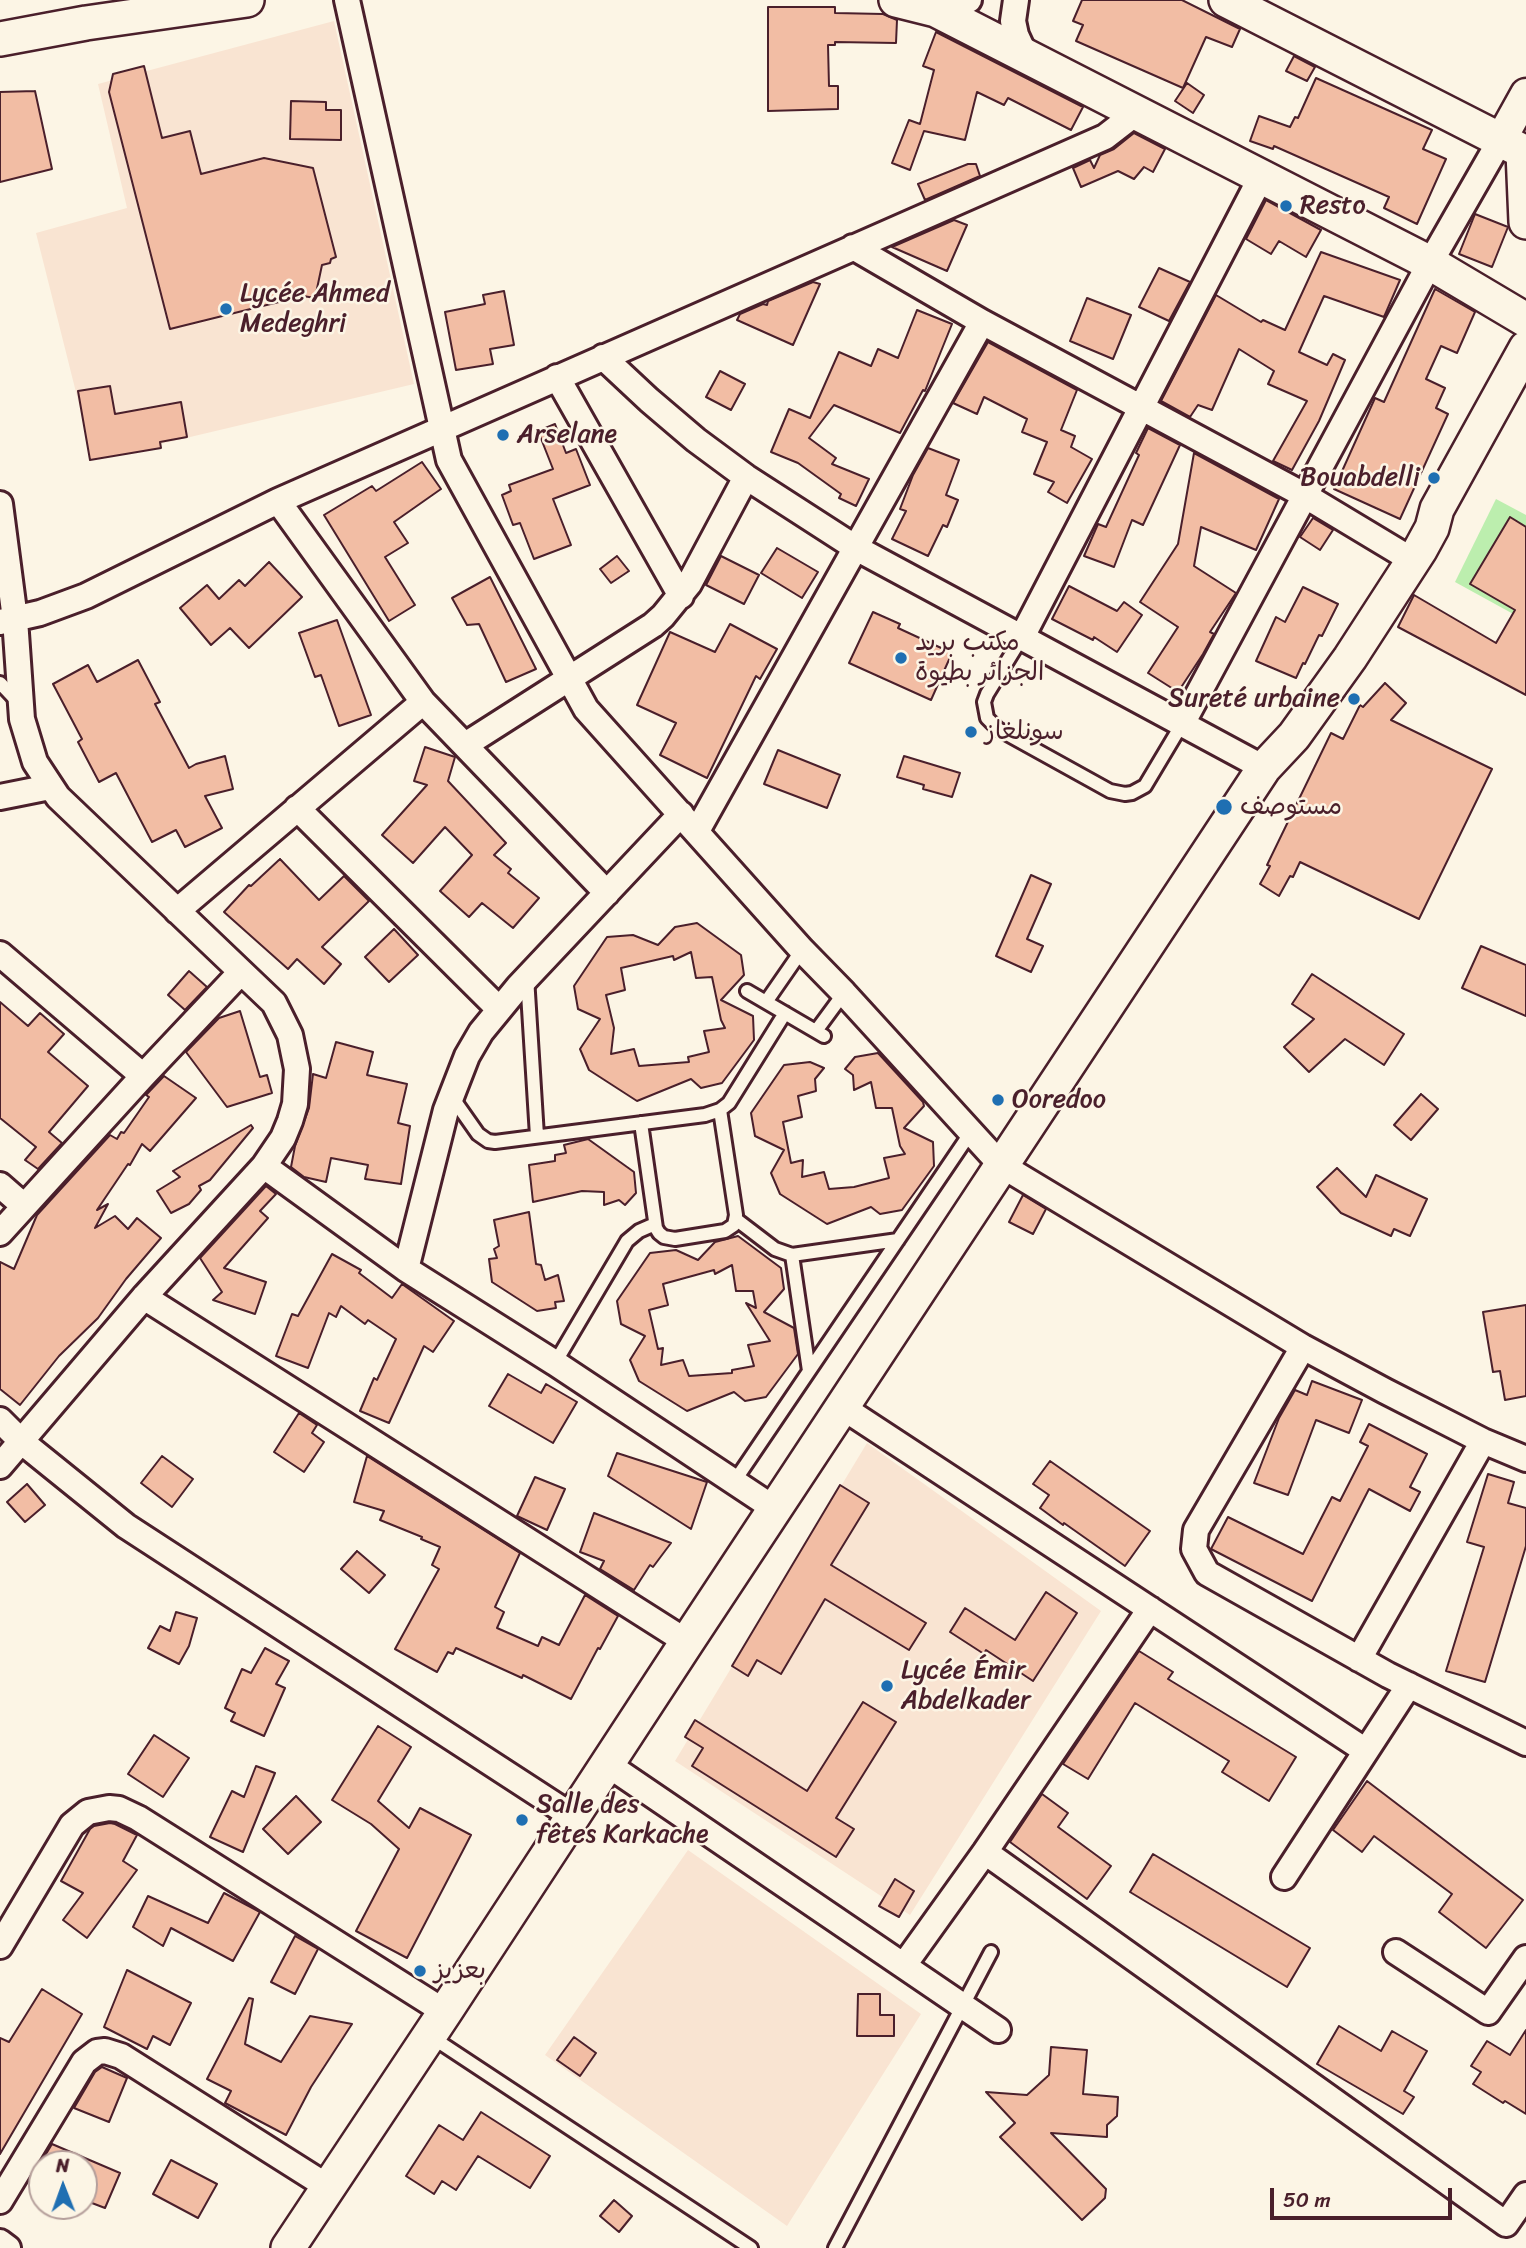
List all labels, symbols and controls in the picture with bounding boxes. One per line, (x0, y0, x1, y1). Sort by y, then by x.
place label: Resto (1300, 190, 1366, 222)
marker: Resto (1278, 198, 1294, 214)
place label: Lycée Ahmed Medeghri (240, 278, 390, 340)
marker: Lycée Ahmed Medeghri (218, 301, 234, 317)
place label: Arselane (517, 419, 617, 451)
marker: Arselane (495, 427, 511, 443)
place label: Bouabdelli (1300, 462, 1420, 494)
marker: Bouabdelli (1426, 470, 1442, 486)
place label: مكتب بريد الجزائر بطيوة (915, 627, 1044, 688)
marker: مكتب بريد الجزائر بطيوة (893, 650, 909, 666)
place label: Sureté urbaine (1168, 683, 1340, 715)
marker: Sureté urbaine (1346, 691, 1362, 707)
place label: سونلغاز (985, 716, 1064, 748)
marker: سونلغاز (963, 724, 979, 740)
place label: مستوصف (1240, 791, 1342, 823)
marker: مستوصف (1214, 797, 1234, 817)
place label: Ooredoo (1012, 1084, 1106, 1116)
marker: Ooredoo (990, 1092, 1006, 1108)
place label: Lycée Émir Abdelkader (901, 1655, 1031, 1716)
marker: Lycée Émir Abdelkader (879, 1678, 895, 1694)
place label: Salle des fêtes Karkache (536, 1789, 709, 1850)
marker: Salle des fêtes Karkache (514, 1812, 530, 1828)
place label: بعزيز (434, 1955, 486, 1987)
marker: بعزيز (412, 1963, 428, 1979)
text: N (56, 2149, 70, 2182)
north arrow (28, 2150, 98, 2220)
scale bar (1274, 2174, 1456, 2218)
text: 50 m (1283, 2181, 1331, 2219)

